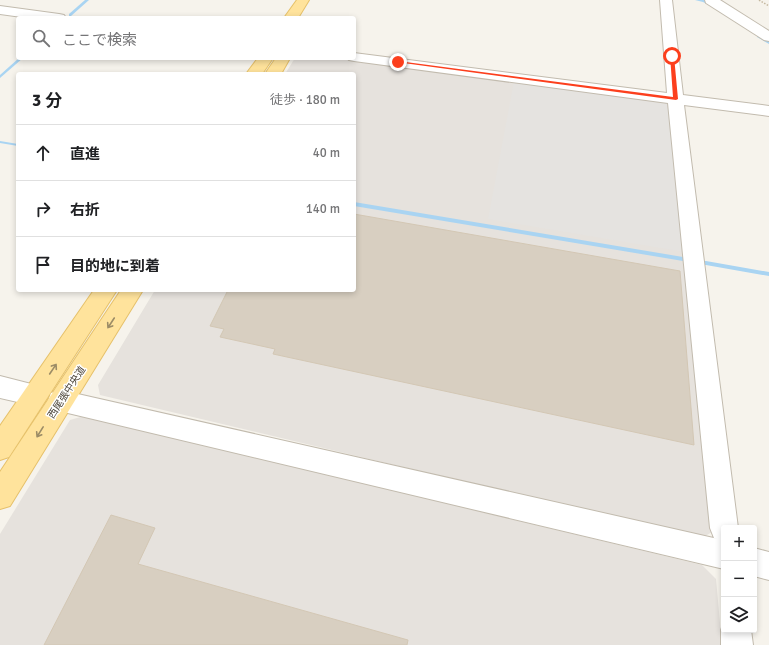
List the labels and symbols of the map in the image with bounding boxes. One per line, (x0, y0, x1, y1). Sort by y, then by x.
route start (663, 47, 681, 65)
route end (389, 53, 407, 71)
one-way arrow (107, 317, 115, 328)
street label: 西尾張中央道 (45, 364, 88, 421)
one-way arrow (49, 364, 57, 375)
one-way arrow (36, 426, 44, 438)

